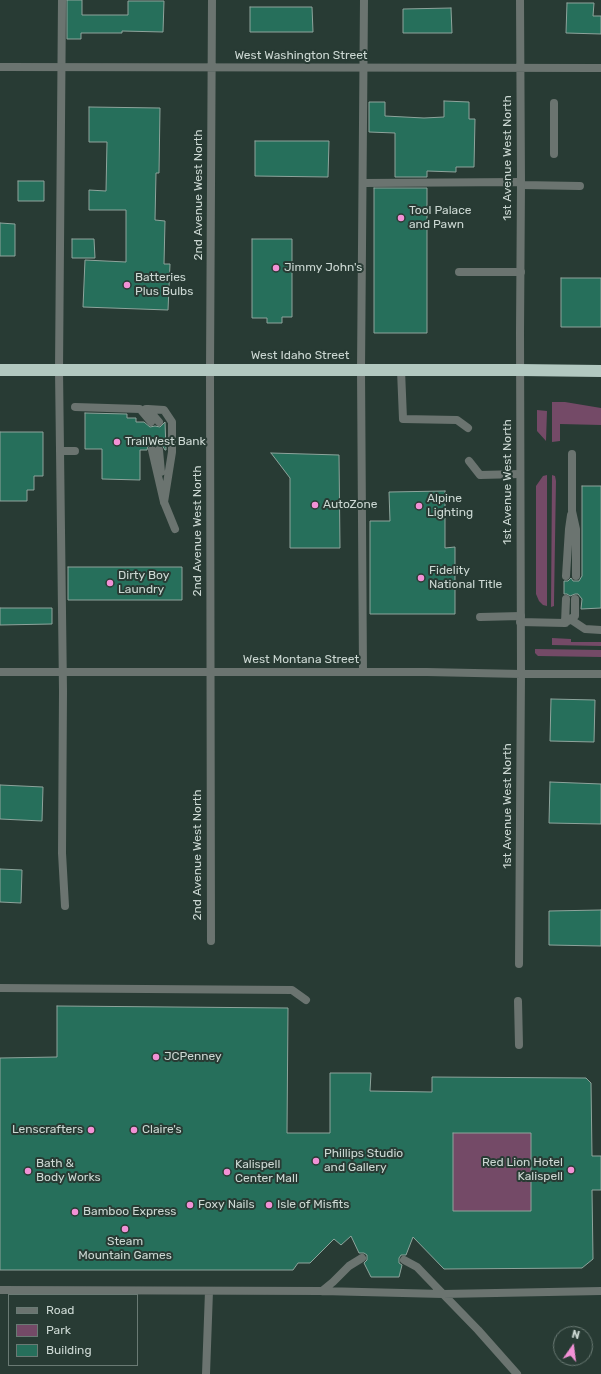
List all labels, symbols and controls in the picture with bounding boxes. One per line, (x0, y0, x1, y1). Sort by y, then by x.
street label: West Washington Street (234, 49, 368, 63)
street label: 1st Avenue West North (501, 95, 515, 221)
street label: 2nd Avenue West North (192, 130, 206, 260)
place label: Tool Palace and Pawn (409, 204, 472, 232)
marker: Tool Palace and Pawn (396, 213, 406, 223)
place label: Jimmy John's (284, 261, 362, 275)
marker: Jimmy John's (271, 263, 281, 273)
place label: Batteries Plus Bulbs (135, 271, 193, 299)
marker: Batteries Plus Bulbs (122, 280, 132, 290)
street label: West Idaho Street (251, 349, 349, 363)
street label: 1st Avenue West North (501, 419, 515, 545)
place label: TrailWest Bank (125, 435, 206, 449)
marker: TrailWest Bank (112, 437, 122, 447)
street label: 2nd Avenue West North (191, 466, 205, 596)
place label: Alpine Lighting (427, 492, 473, 520)
place label: AutoZone (323, 498, 377, 512)
marker: AutoZone (310, 500, 320, 510)
marker: Alpine Lighting (414, 501, 424, 511)
place label: Fidelity National Title (429, 564, 502, 592)
place label: Dirty Boy Laundry (118, 569, 169, 597)
marker: Fidelity National Title (416, 573, 426, 583)
marker: Dirty Boy Laundry (105, 578, 115, 588)
street label: West Montana Street (243, 653, 359, 667)
street label: 1st Avenue West North (501, 743, 515, 869)
street label: 2nd Avenue West North (191, 790, 205, 920)
place label: JCPenney (164, 1050, 222, 1064)
marker: JCPenney (151, 1052, 161, 1062)
place label: Lenscrafters (12, 1123, 83, 1137)
place label: Claire's (142, 1123, 182, 1137)
marker: Lenscrafters (86, 1125, 96, 1135)
marker: Claire's (129, 1125, 139, 1135)
place label: Phillips Studio and Gallery (324, 1147, 403, 1175)
marker: Phillips Studio and Gallery (311, 1156, 321, 1166)
place label: Red Lion Hotel Kalispell (482, 1156, 563, 1184)
place label: Bath & Body Works (36, 1157, 101, 1185)
place label: Kalispell Center Mall (235, 1158, 298, 1186)
marker: Red Lion Hotel Kalispell (566, 1165, 576, 1175)
marker: Bath & Body Works (23, 1166, 33, 1176)
marker: Kalispell Center Mall (222, 1167, 232, 1177)
place label: Foxy Nails (198, 1198, 255, 1212)
place label: Isle of Misfits (277, 1198, 349, 1212)
marker: Foxy Nails (185, 1200, 195, 1210)
marker: Isle of Misfits (264, 1200, 274, 1210)
place label: Bamboo Express (83, 1205, 176, 1219)
marker: Bamboo Express (70, 1207, 80, 1217)
marker: Steam Mountain Games (120, 1224, 130, 1234)
place label: Steam Mountain Games (78, 1235, 172, 1263)
legend (8, 1294, 138, 1366)
text: Road (46, 1303, 74, 1317)
text: Park (46, 1323, 71, 1337)
north arrow (553, 1326, 593, 1366)
text: N (570, 1328, 581, 1342)
text: Building (46, 1343, 92, 1357)

